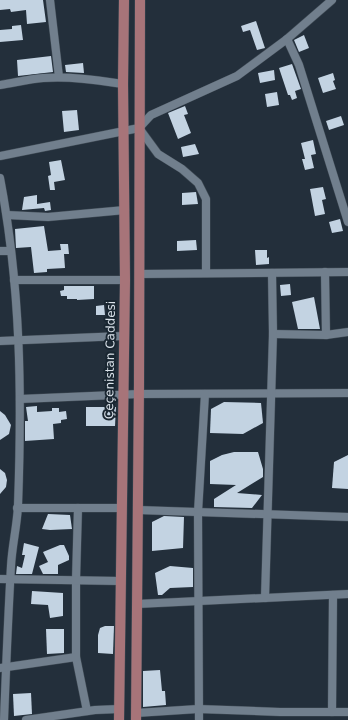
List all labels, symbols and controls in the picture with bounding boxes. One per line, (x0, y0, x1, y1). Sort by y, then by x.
street label: Çeçenistan Caddesi (102, 301, 118, 419)

